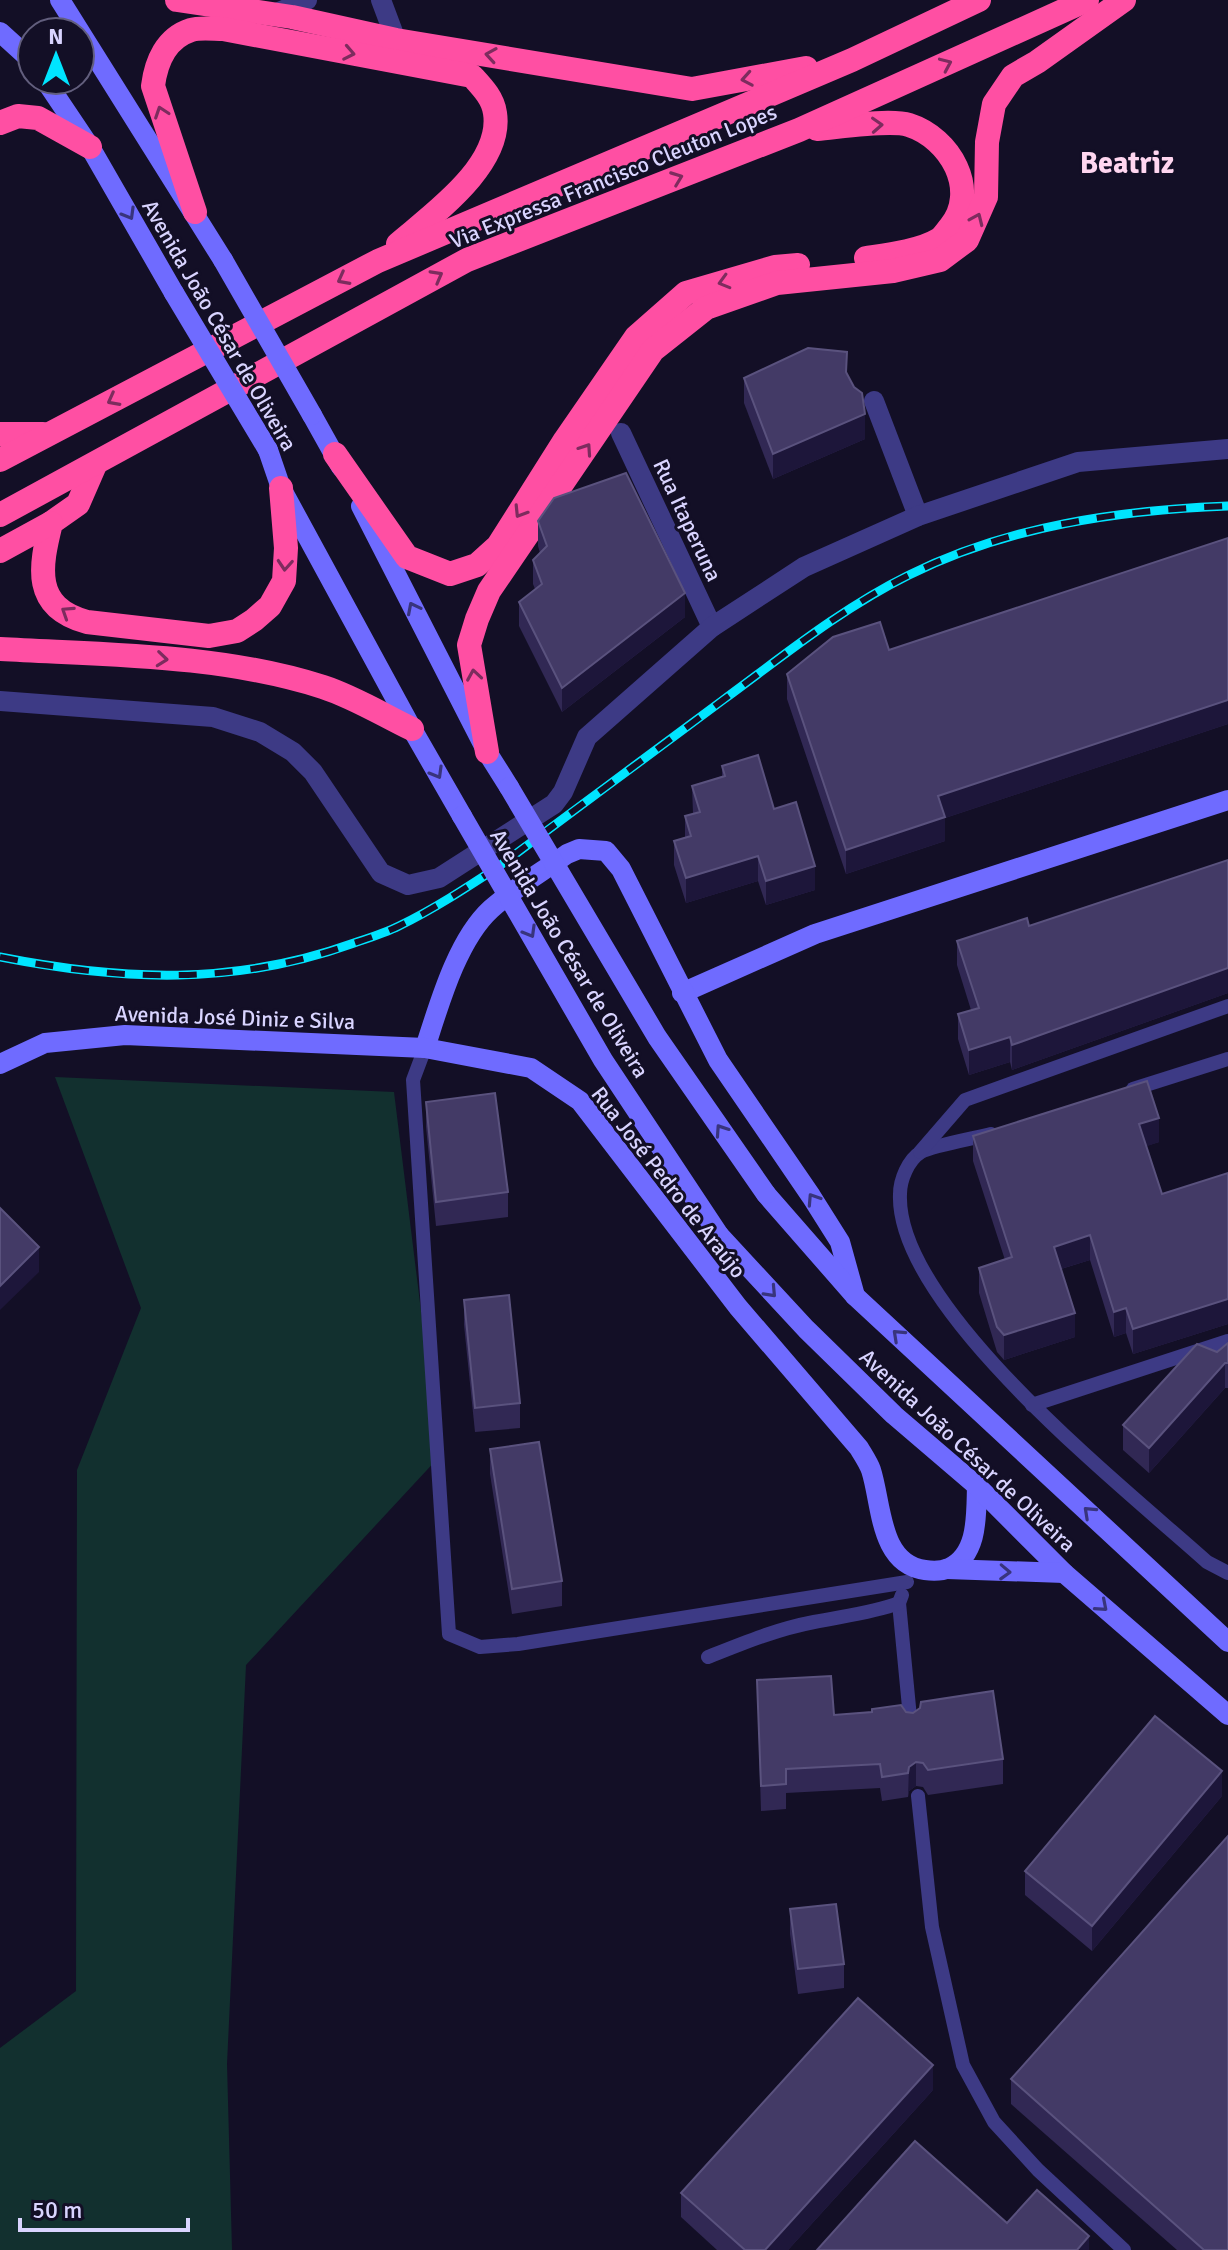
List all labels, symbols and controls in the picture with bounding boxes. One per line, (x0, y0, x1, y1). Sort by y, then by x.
north arrow (16, 16, 96, 96)
text: N (48, 23, 64, 50)
one-way arrow (342, 44, 356, 61)
one-way arrow (484, 47, 498, 64)
one-way arrow (938, 57, 953, 73)
one-way arrow (741, 69, 754, 86)
street label: Via Expressa Francisco Cleuton Lopes (446, 98, 781, 255)
one-way arrow (155, 105, 171, 119)
one-way arrow (871, 117, 884, 134)
district label: Beatriz (1080, 145, 1174, 182)
one-way arrow (669, 171, 683, 187)
street label: Avenida João César de Oliveira (136, 195, 303, 456)
one-way arrow (119, 206, 135, 220)
one-way arrow (967, 213, 983, 227)
one-way arrow (337, 270, 351, 285)
one-way arrow (428, 270, 443, 286)
one-way arrow (718, 273, 732, 289)
one-way arrow (107, 391, 121, 406)
one-way arrow (576, 443, 591, 458)
street label: Rua Itaperuna (647, 455, 728, 586)
one-way arrow (515, 503, 530, 517)
one-way arrow (277, 559, 294, 572)
one-way arrow (407, 601, 423, 616)
one-way arrow (61, 607, 75, 622)
one-way arrow (156, 651, 169, 668)
one-way arrow (466, 668, 483, 682)
one-way arrow (427, 764, 443, 779)
street label: Avenida João César de Oliveira (484, 824, 655, 1083)
one-way arrow (520, 923, 536, 938)
street label: Avenida José Diniz e Silva (114, 1000, 356, 1035)
street label: Rua José Pedro de Araújo (585, 1081, 752, 1283)
one-way arrow (716, 1124, 731, 1139)
one-way arrow (808, 1194, 823, 1208)
one-way arrow (762, 1283, 777, 1297)
one-way arrow (893, 1331, 908, 1345)
street label: Avenida João César de Oliveira (854, 1343, 1081, 1558)
one-way arrow (1084, 1507, 1098, 1522)
one-way arrow (999, 1564, 1012, 1581)
one-way arrow (1092, 1596, 1107, 1611)
scale bar (20, 2182, 188, 2232)
text: 50 m (32, 2195, 82, 2225)

